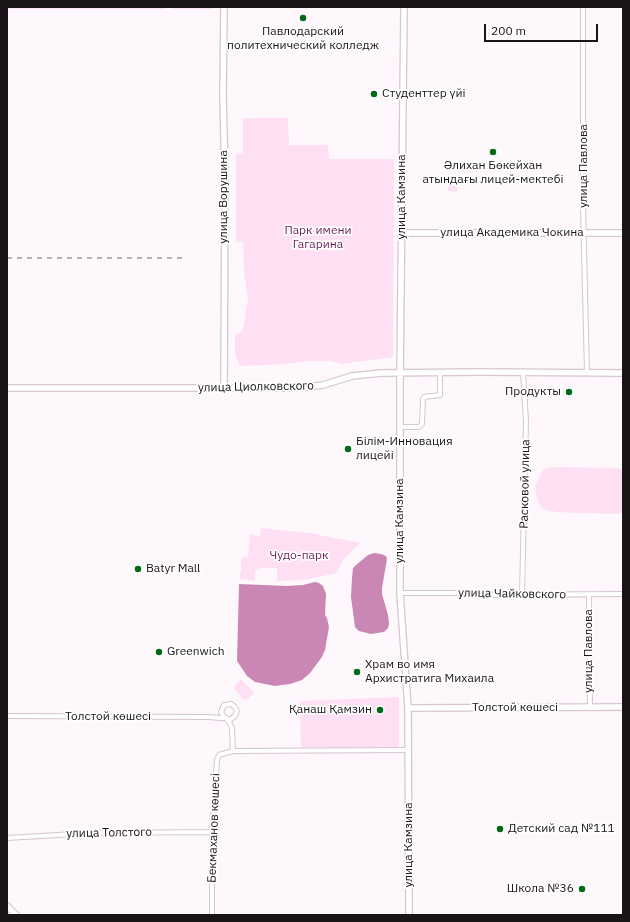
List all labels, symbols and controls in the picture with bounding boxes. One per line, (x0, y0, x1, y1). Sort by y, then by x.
marker: Павлодарский политехнический колледж (298, 13, 308, 23)
scale bar (486, 16, 600, 42)
text: 200 m (491, 23, 526, 38)
place label: Павлодарский политехнический колледж (227, 25, 379, 53)
place label: Студенттер үйі (382, 87, 465, 101)
marker: Студенттер үйі (369, 89, 379, 99)
street label: улица Павлова (577, 124, 591, 208)
marker: Әлихан Бөкейхан атындағы лицей-мектебі (488, 147, 498, 157)
street label: улица Ворушина (217, 150, 231, 244)
street label: улица Камзина (395, 154, 409, 240)
place label: Әлихан Бөкейхан атындағы лицей-мектебі (422, 159, 564, 187)
park label: Парк имени Гагарина (284, 224, 352, 252)
street label: улица Академика Чокина (440, 226, 584, 240)
street label: улица Циолковского (198, 379, 314, 395)
place label: Продукты (505, 385, 561, 399)
marker: Продукты (564, 387, 574, 397)
place label: Білім-Инновация лицейі (356, 435, 453, 463)
street label: Расковой улица (517, 439, 533, 529)
marker: Білім-Инновация лицейі (343, 444, 353, 454)
street label: улица Камзина (393, 478, 407, 564)
park label: Чудо-парк (269, 549, 329, 563)
place label: Batyr Mall (146, 562, 200, 576)
marker: Batyr Mall (133, 564, 143, 574)
street label: улица Чайковского (458, 586, 566, 602)
street label: улица Павлова (582, 609, 596, 693)
place label: Greenwich (167, 645, 225, 659)
marker: Greenwich (154, 647, 164, 657)
place label: Храм во имя Архистратига Михаила (365, 658, 494, 686)
marker: Храм во имя Архистратига Михаила (352, 667, 362, 677)
street label: Толстой көшесі (472, 701, 558, 715)
place label: Қанаш Қамзин (289, 703, 372, 717)
marker: Қанаш Қамзин (375, 705, 385, 715)
street label: Толстой көшесі (65, 710, 151, 724)
street label: Бекмаханов көшесі (205, 773, 223, 883)
street label: улица Камзина (402, 802, 416, 888)
place label: Детский сад №111 (508, 822, 615, 836)
marker: Детский сад №111 (495, 824, 505, 834)
street label: улица Толстого (66, 825, 152, 841)
place label: Школа №36 (507, 882, 574, 896)
marker: Школа №36 (577, 884, 587, 894)

